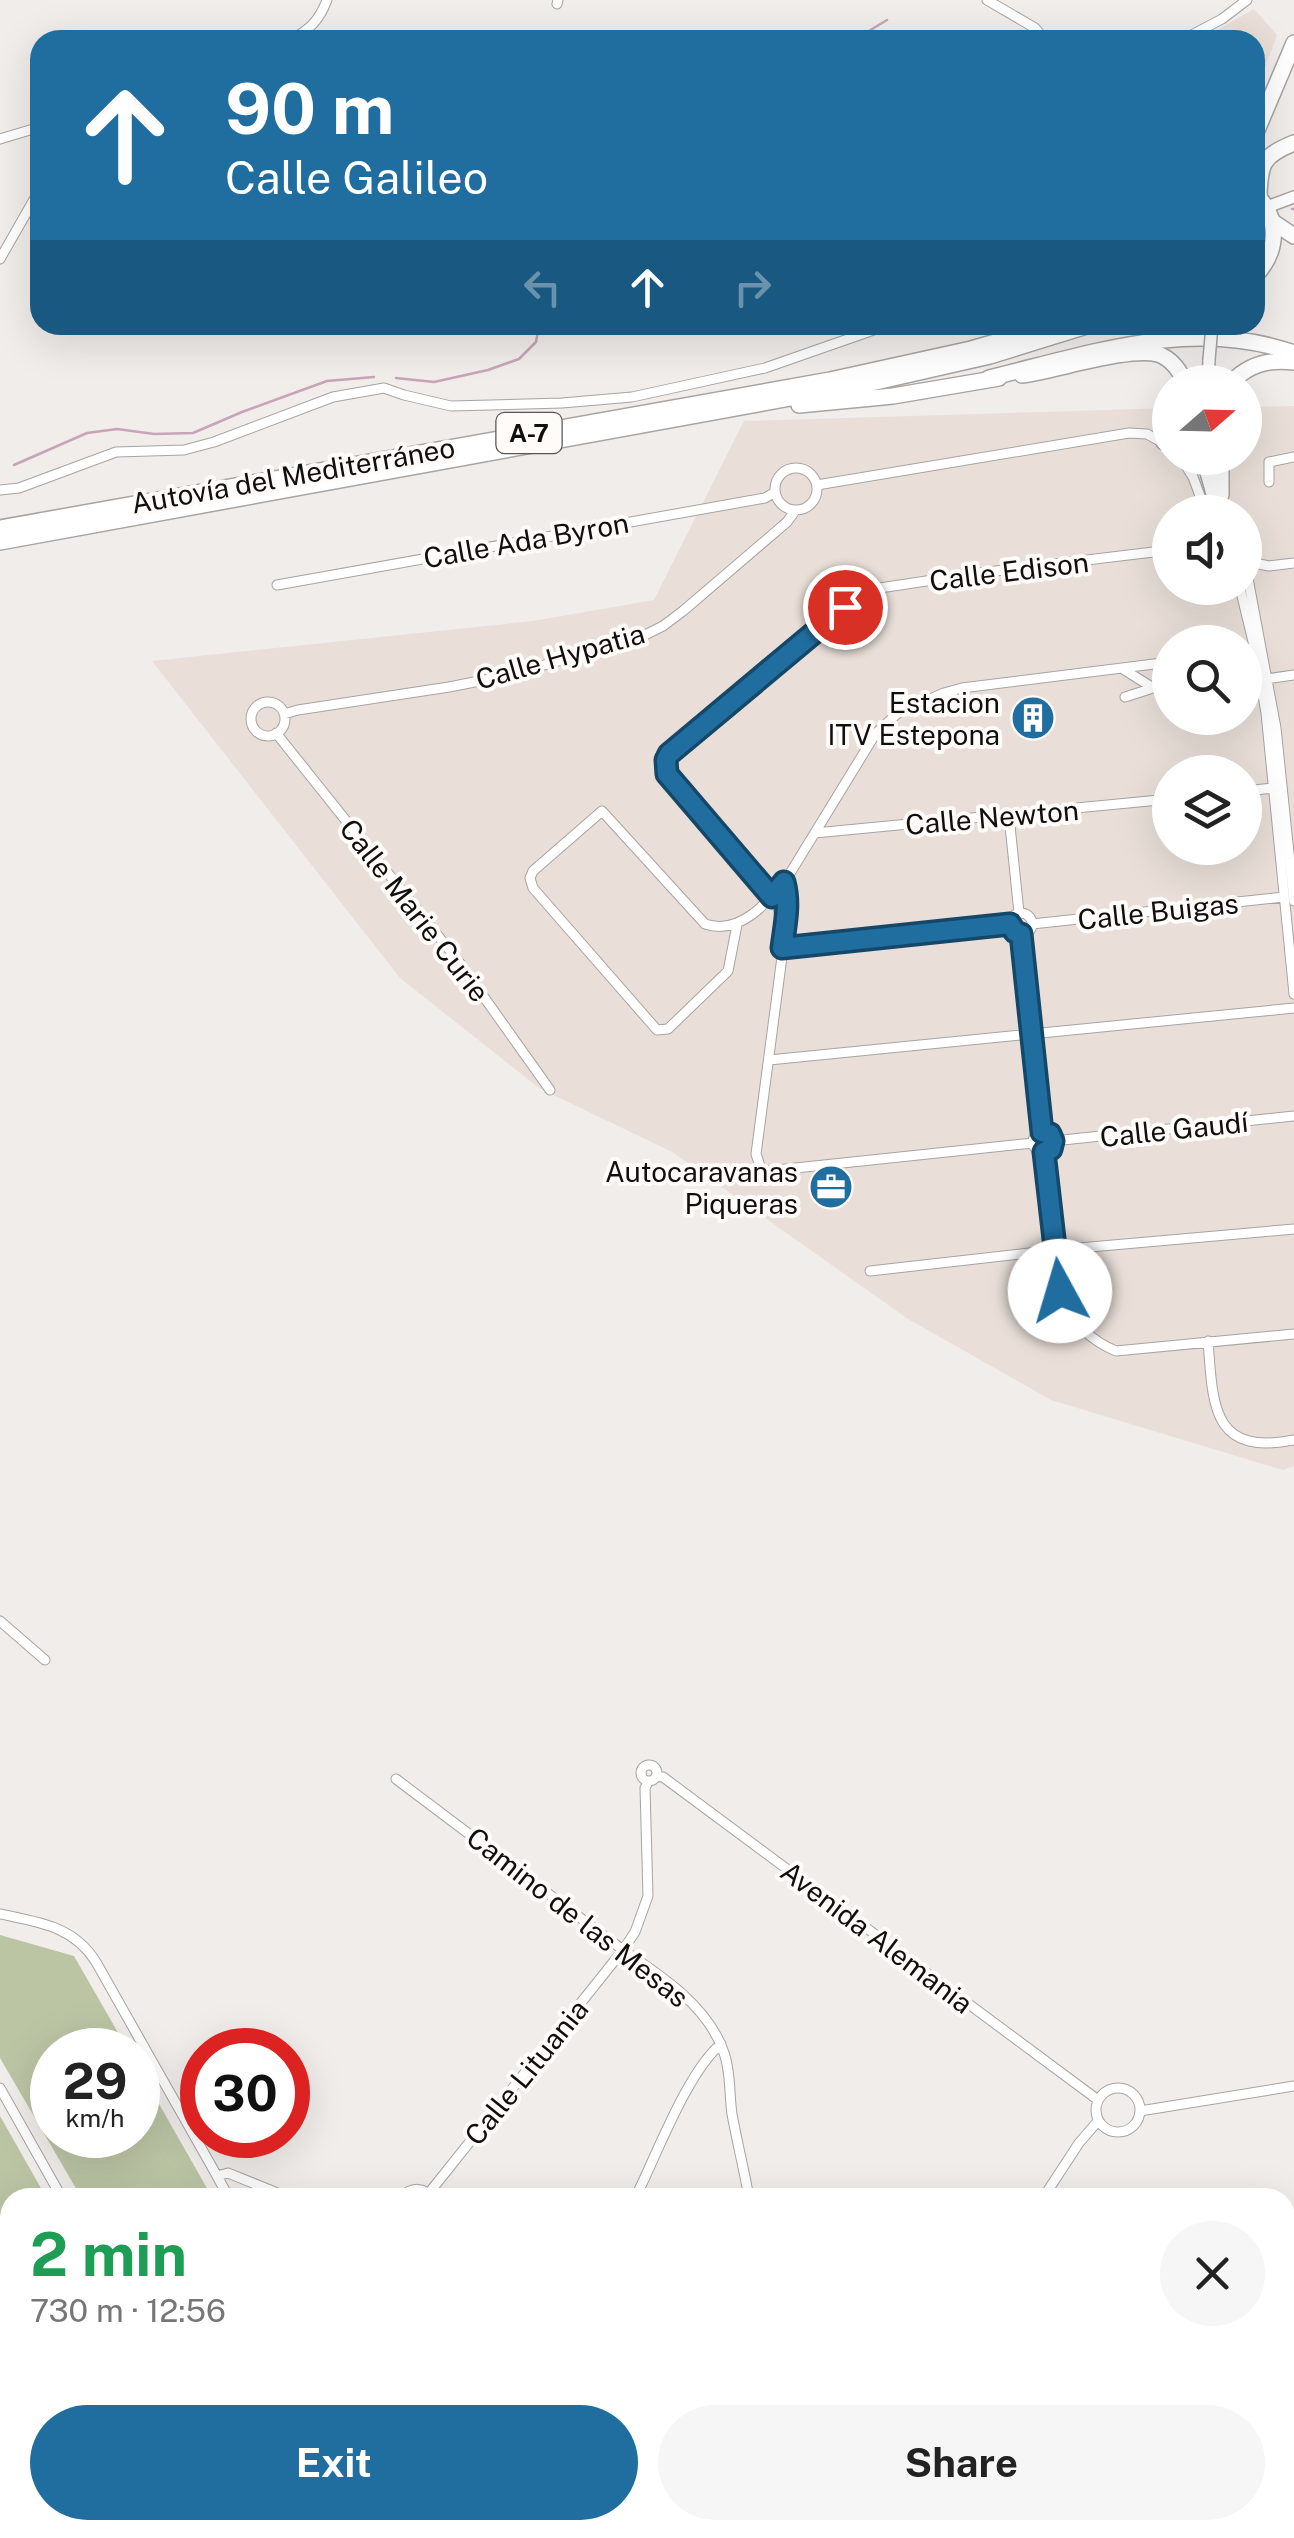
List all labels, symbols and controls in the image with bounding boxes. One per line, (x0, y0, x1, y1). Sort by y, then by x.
text: 90 m (225, 67, 395, 150)
icon: ahead (60, 70, 190, 200)
text: Calle Galileo (225, 151, 488, 204)
icon: left (515, 260, 570, 315)
icon: ahead (620, 260, 675, 315)
icon: right (725, 260, 780, 315)
north arrow (1152, 365, 1262, 475)
map controls (1152, 365, 1262, 865)
road number: A-7 (496, 413, 562, 453)
street label: Autovía del Mediterráneo (129, 430, 457, 520)
button: sound (1152, 495, 1262, 605)
street label: Calle Ada Byron (421, 506, 631, 574)
street label: Calle Edison (928, 545, 1090, 597)
pin (803, 565, 888, 650)
icon: arrive (818, 580, 873, 635)
street label: Calle Hypatia (472, 616, 648, 696)
button: search (1152, 625, 1262, 735)
place label: Estacion ITV Estepona (827, 686, 1000, 751)
building icon: Estacion ITV Estepona (1010, 695, 1056, 741)
button: layers (1152, 755, 1262, 865)
street label: Calle Newton (904, 793, 1080, 841)
street label: Calle Marie Curie (333, 812, 497, 1008)
street label: Calle Buigas (1076, 886, 1240, 936)
street label: Calle Gaudí (1098, 1105, 1251, 1153)
place label: Autocaravanas Piqueras (605, 1155, 798, 1220)
office icon: Autocaravanas Piqueras (808, 1164, 854, 1210)
position arrow (1008, 1239, 1112, 1343)
street label: Camino de las Mesas (461, 1820, 695, 2014)
street label: Avenida Alemania (775, 1854, 979, 2020)
street label: Calle Lituania (457, 1993, 595, 2151)
speed limit sign: 30 (180, 2028, 310, 2158)
text: 29 (63, 2051, 127, 2110)
text: km/h (66, 2103, 124, 2133)
text: 2 min (30, 2219, 187, 2290)
button: close (1160, 2221, 1265, 2326)
text: 730 m · 12:56 (30, 2292, 226, 2329)
button: Exit (30, 2405, 638, 2520)
button: Share (658, 2405, 1265, 2520)

